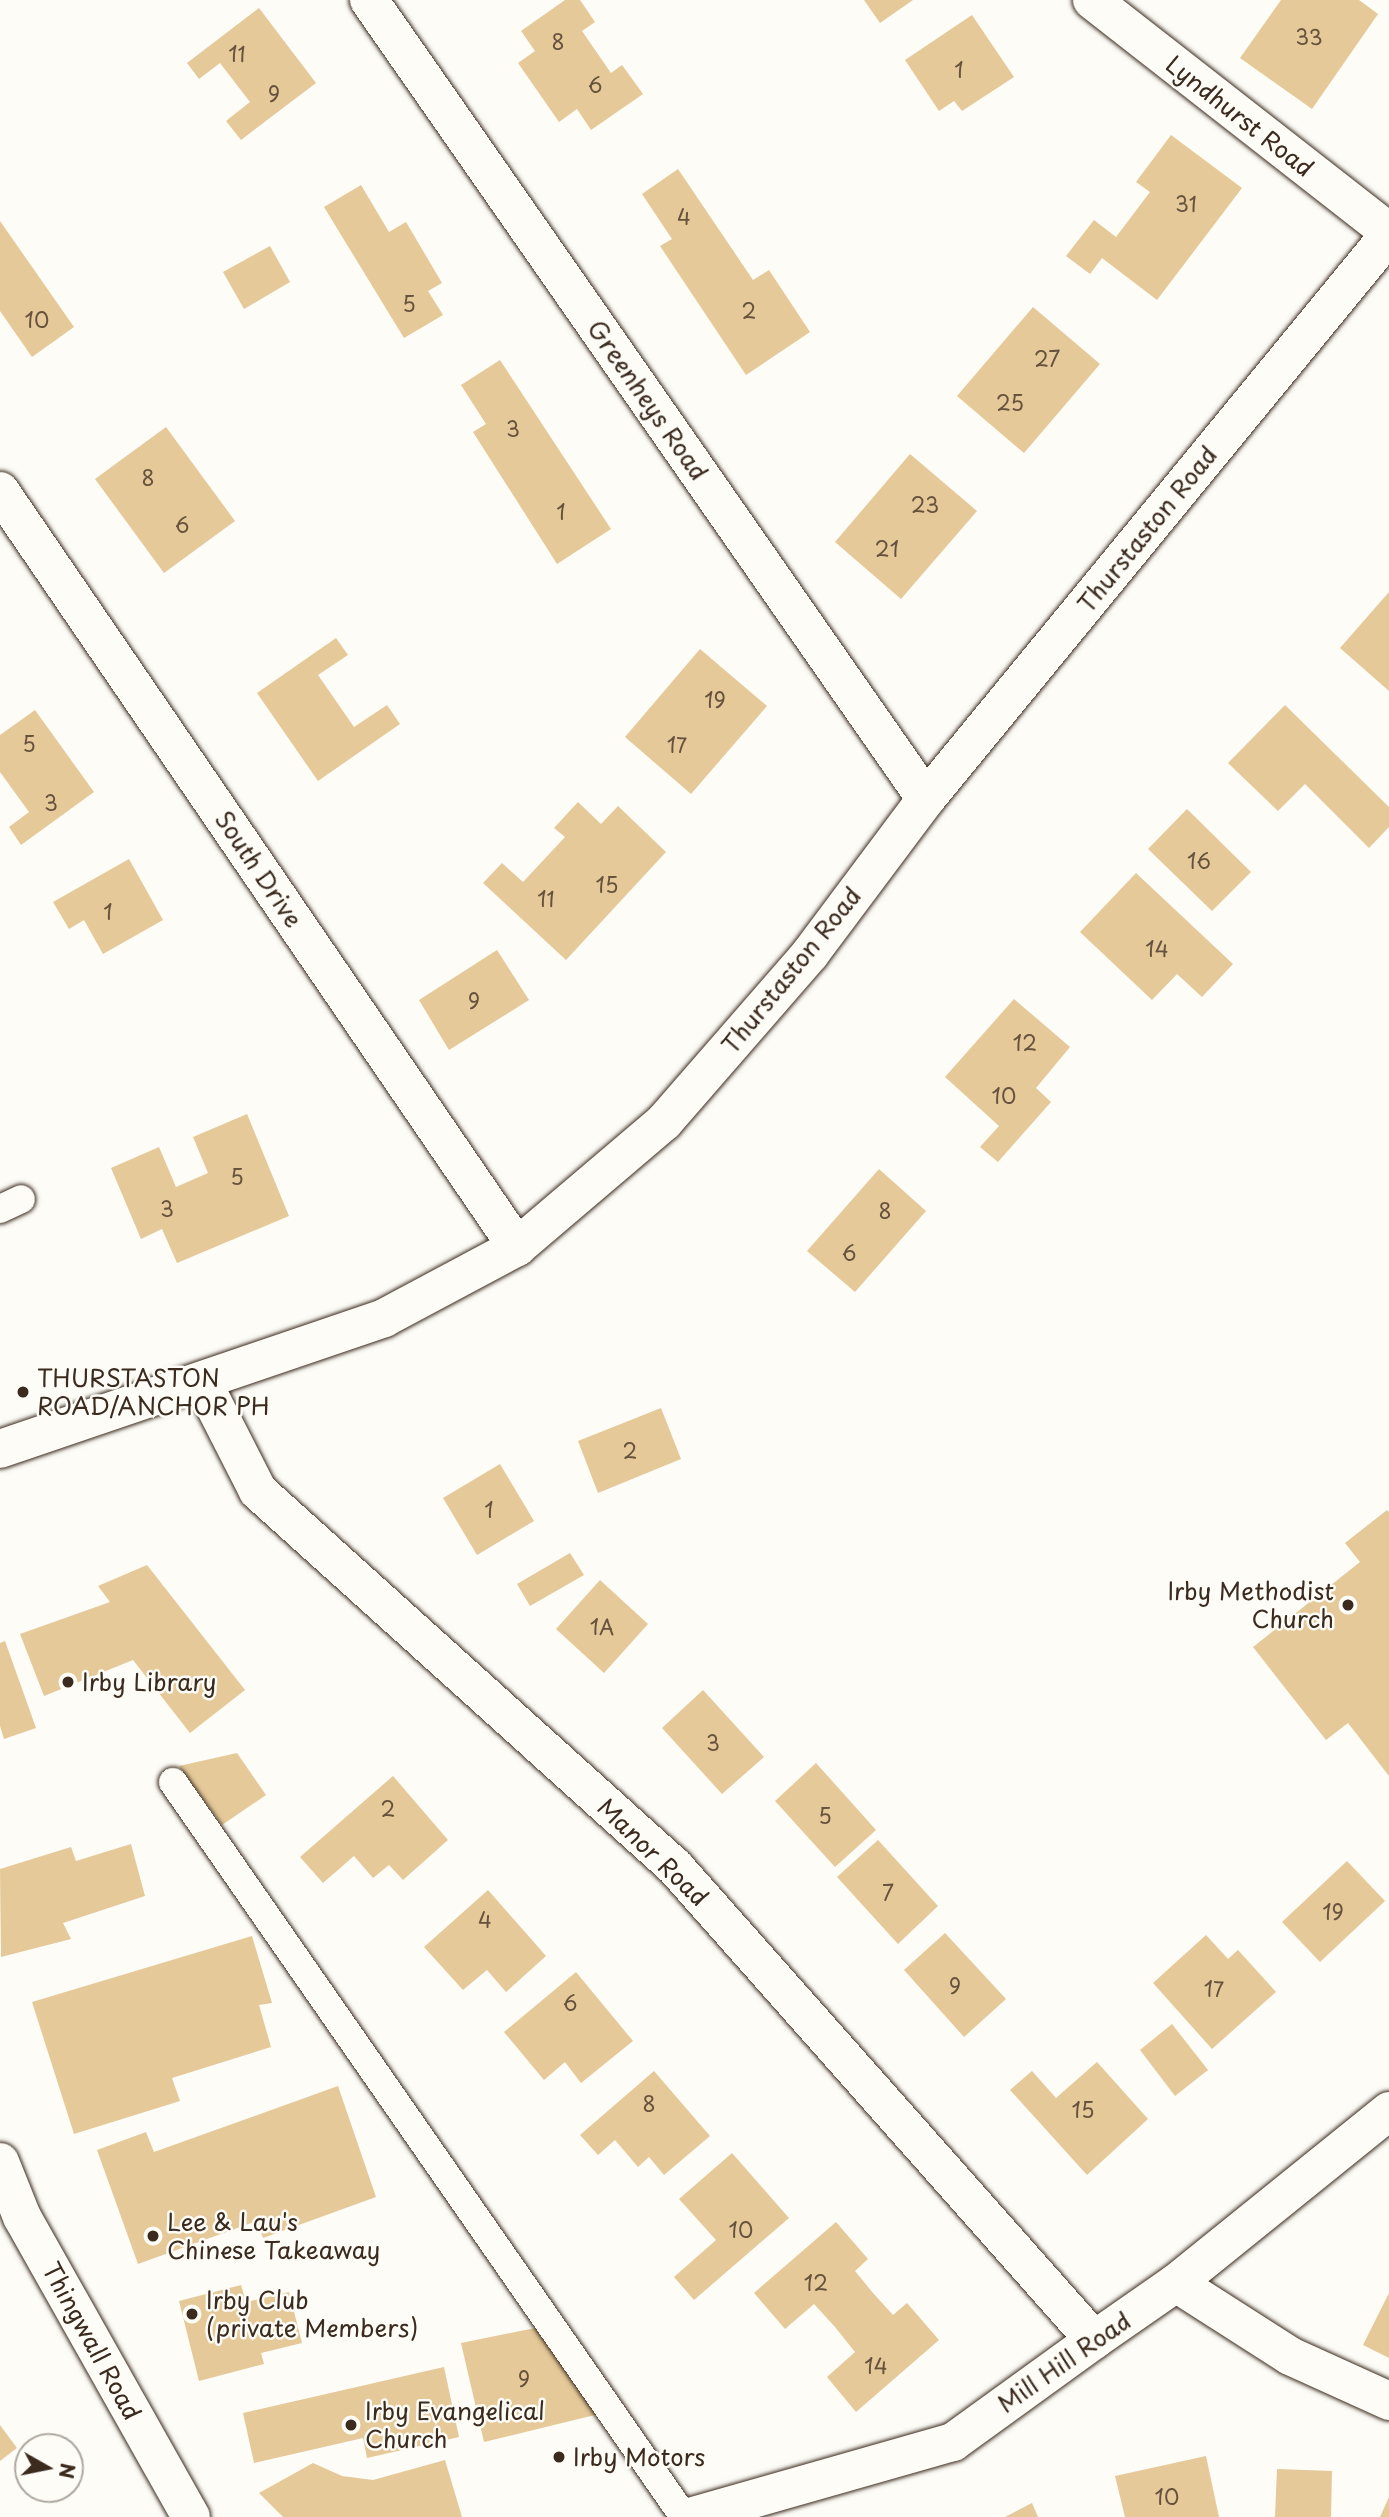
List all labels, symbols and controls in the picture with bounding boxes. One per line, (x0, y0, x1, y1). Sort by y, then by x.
house number: 33 (1295, 23, 1323, 49)
house number: 8 (551, 28, 565, 54)
house number: 11 (228, 40, 246, 66)
street label: Lyndhurst Road (1160, 49, 1320, 183)
house number: 1 (954, 56, 964, 82)
house number: 6 (588, 71, 602, 97)
house number: 9 (268, 80, 280, 106)
house number: 31 (1175, 190, 1197, 216)
house number: 4 (677, 203, 691, 229)
house number: 5 (402, 290, 416, 316)
house number: 2 (742, 297, 756, 323)
house number: 10 (25, 306, 49, 332)
street label: Greenheys Road (582, 314, 714, 486)
house number: 27 (1034, 345, 1060, 371)
house number: 25 (996, 389, 1024, 415)
house number: 3 (506, 415, 520, 441)
street label: Thurstaston Road (1071, 440, 1223, 618)
house number: 8 (141, 464, 155, 490)
house number: 23 (911, 491, 939, 517)
house number: 1 (556, 498, 566, 524)
house number: 6 (175, 511, 189, 537)
house number: 21 (875, 535, 899, 561)
house number: 19 (704, 686, 726, 712)
house number: 5 (22, 730, 36, 756)
house number: 17 (667, 731, 687, 757)
house number: 3 (44, 789, 58, 815)
street label: South Drive (209, 805, 309, 933)
house number: 16 (1187, 847, 1211, 873)
house number: 15 (596, 871, 618, 897)
street label: Thurstaston Road (715, 881, 867, 1059)
house number: 11 (537, 885, 555, 911)
house number: 1 (103, 898, 113, 924)
house number: 14 (1145, 935, 1169, 961)
house number: 9 (468, 987, 480, 1013)
house number: 12 (1013, 1029, 1037, 1055)
house number: 10 (992, 1082, 1016, 1108)
house number: 5 (230, 1163, 244, 1189)
house number: 3 (160, 1195, 174, 1221)
house number: 8 (878, 1197, 892, 1223)
house number: 6 (842, 1239, 856, 1265)
place label: THURSTASTON ROAD/ANCHOR PH (37, 1364, 270, 1420)
marker: THURSTASTON ROAD/ANCHOR PH (15, 1384, 31, 1400)
house number: 2 (623, 1437, 637, 1463)
house number: 1 (484, 1496, 494, 1522)
place label: Irby Methodist Church (1167, 1577, 1334, 1633)
marker: Irby Methodist Church (1340, 1597, 1356, 1613)
house number: 1A (590, 1613, 614, 1639)
place label: Irby Library (82, 1668, 218, 1696)
marker: Irby Library (60, 1674, 76, 1690)
house number: 3 (706, 1729, 720, 1755)
street label: Manor Road (592, 1792, 714, 1912)
house number: 2 (381, 1795, 395, 1821)
house number: 5 (818, 1802, 832, 1828)
house number: 7 (882, 1879, 894, 1905)
house number: 19 (1322, 1898, 1344, 1924)
house number: 4 (478, 1906, 492, 1932)
house number: 9 (949, 1972, 961, 1998)
house number: 17 (1204, 1975, 1224, 2001)
house number: 6 (563, 1989, 577, 2015)
house number: 8 (642, 2090, 656, 2116)
house number: 15 (1072, 2096, 1094, 2122)
place label: Lee & Lau's Chinese Takeaway (167, 2208, 382, 2264)
house number: 10 (729, 2216, 753, 2242)
marker: Lee & Lau's Chinese Takeaway (145, 2228, 161, 2244)
street label: Thingwall Road (37, 2257, 147, 2425)
house number: 12 (804, 2269, 828, 2295)
place label: Irby Club (private Members) (206, 2286, 418, 2342)
marker: Irby Club (private Members) (184, 2306, 200, 2322)
street label: Mill Hill Road (992, 2306, 1136, 2418)
house number: 14 (864, 2352, 888, 2378)
house number: 9 (518, 2365, 530, 2391)
place label: Irby Evangelical Church (365, 2397, 547, 2453)
marker: Irby Evangelical Church (343, 2417, 359, 2433)
north arrow (14, 2433, 84, 2503)
place label: Irby Motors (573, 2443, 706, 2471)
marker: Irby Motors (551, 2449, 567, 2465)
text: N (53, 2461, 83, 2481)
house number: 10 (1155, 2483, 1179, 2509)

